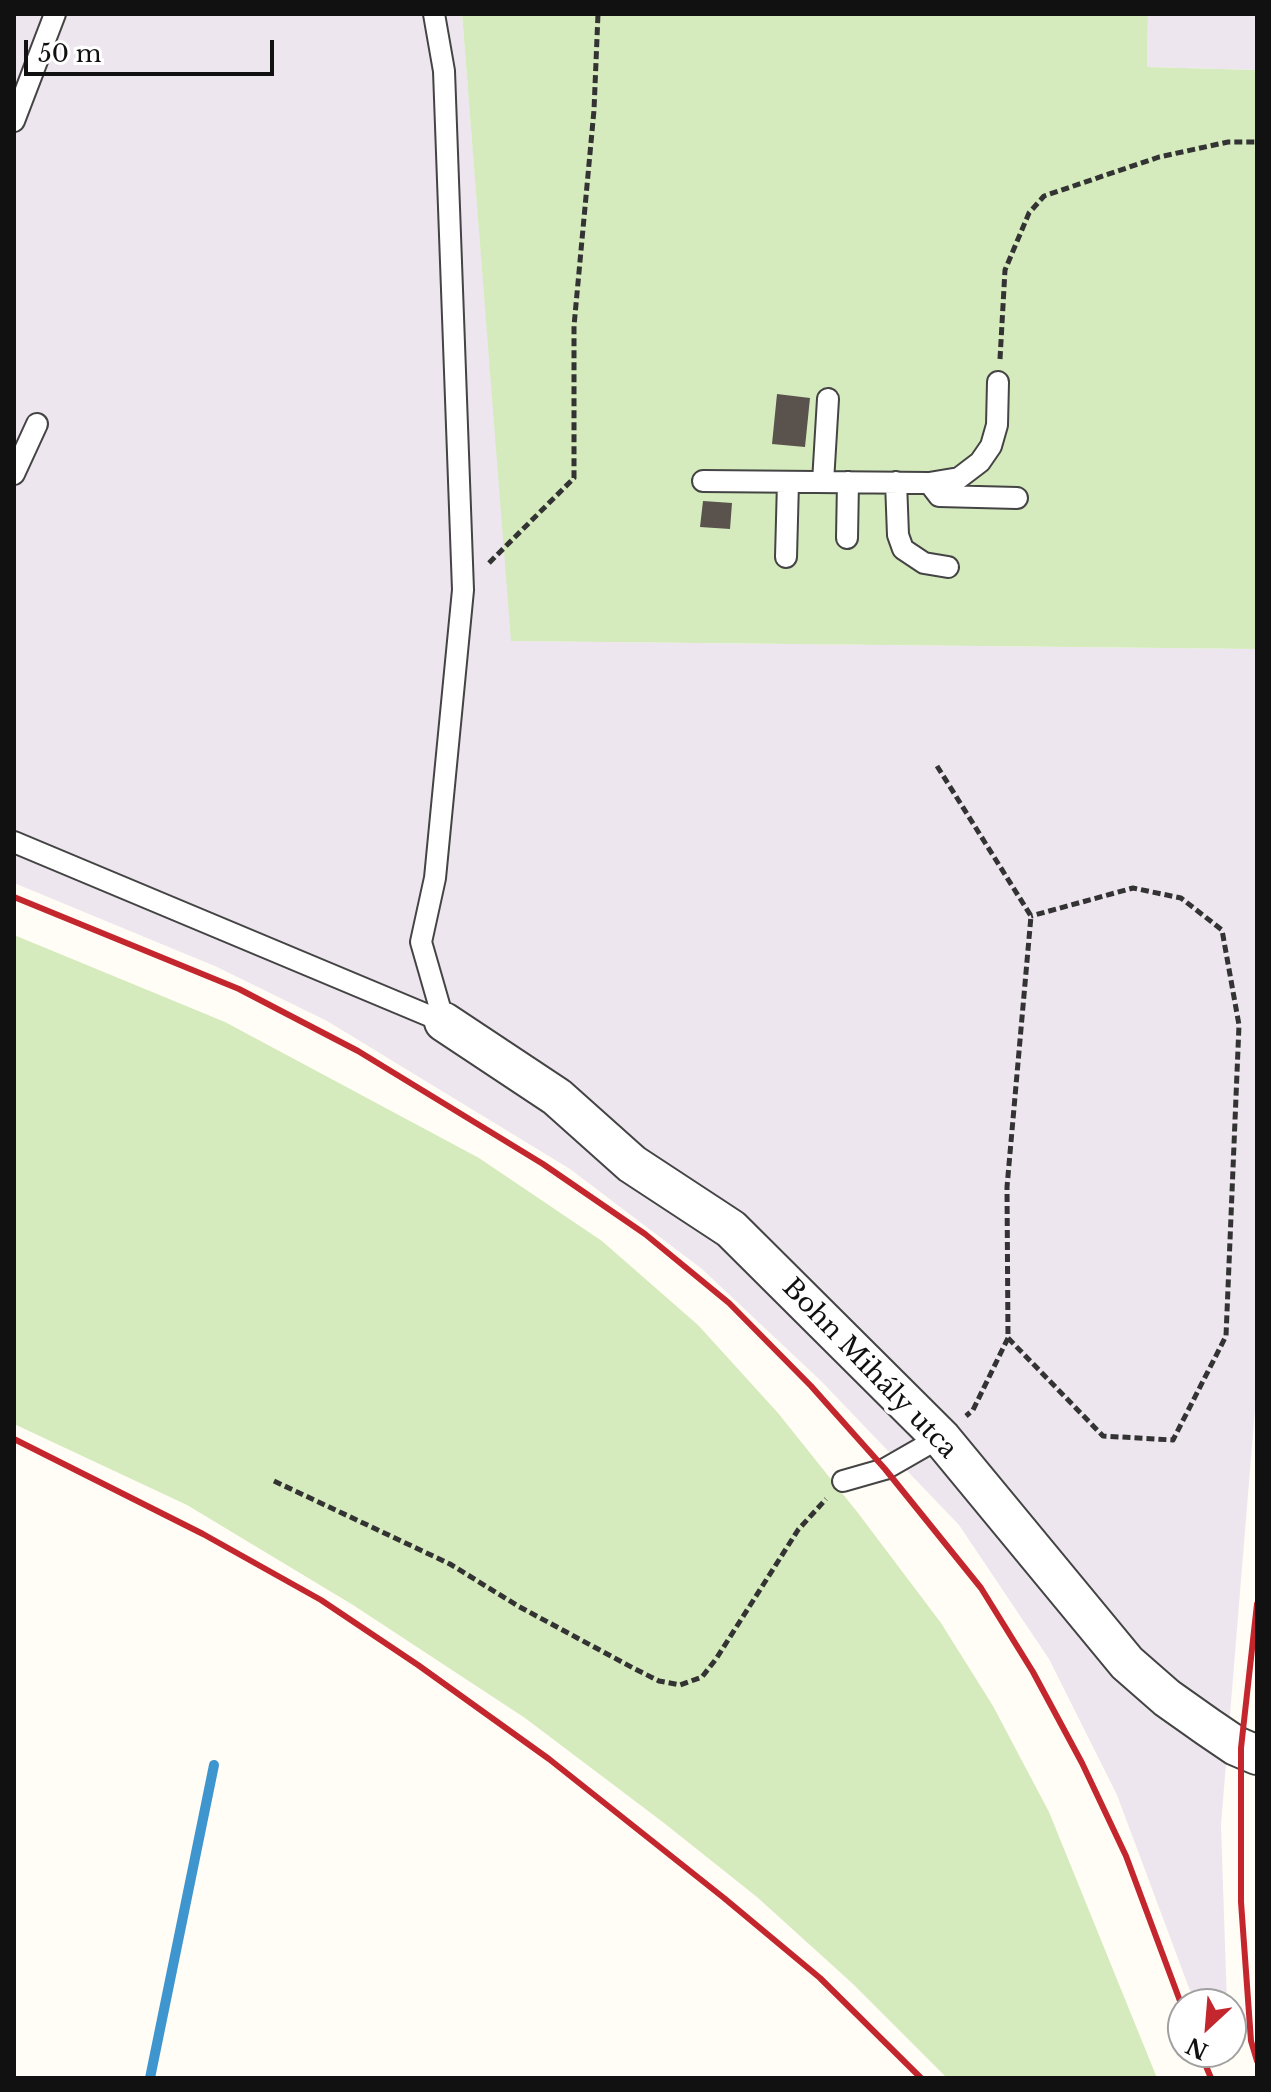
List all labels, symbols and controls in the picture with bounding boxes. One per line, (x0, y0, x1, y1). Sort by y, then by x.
scale bar (28, 24, 278, 74)
text: 50 m (38, 39, 101, 68)
street label: Bohn Mihály utca (775, 1273, 963, 1465)
north arrow (1167, 1988, 1247, 2068)
text: N (1182, 2032, 1212, 2065)

